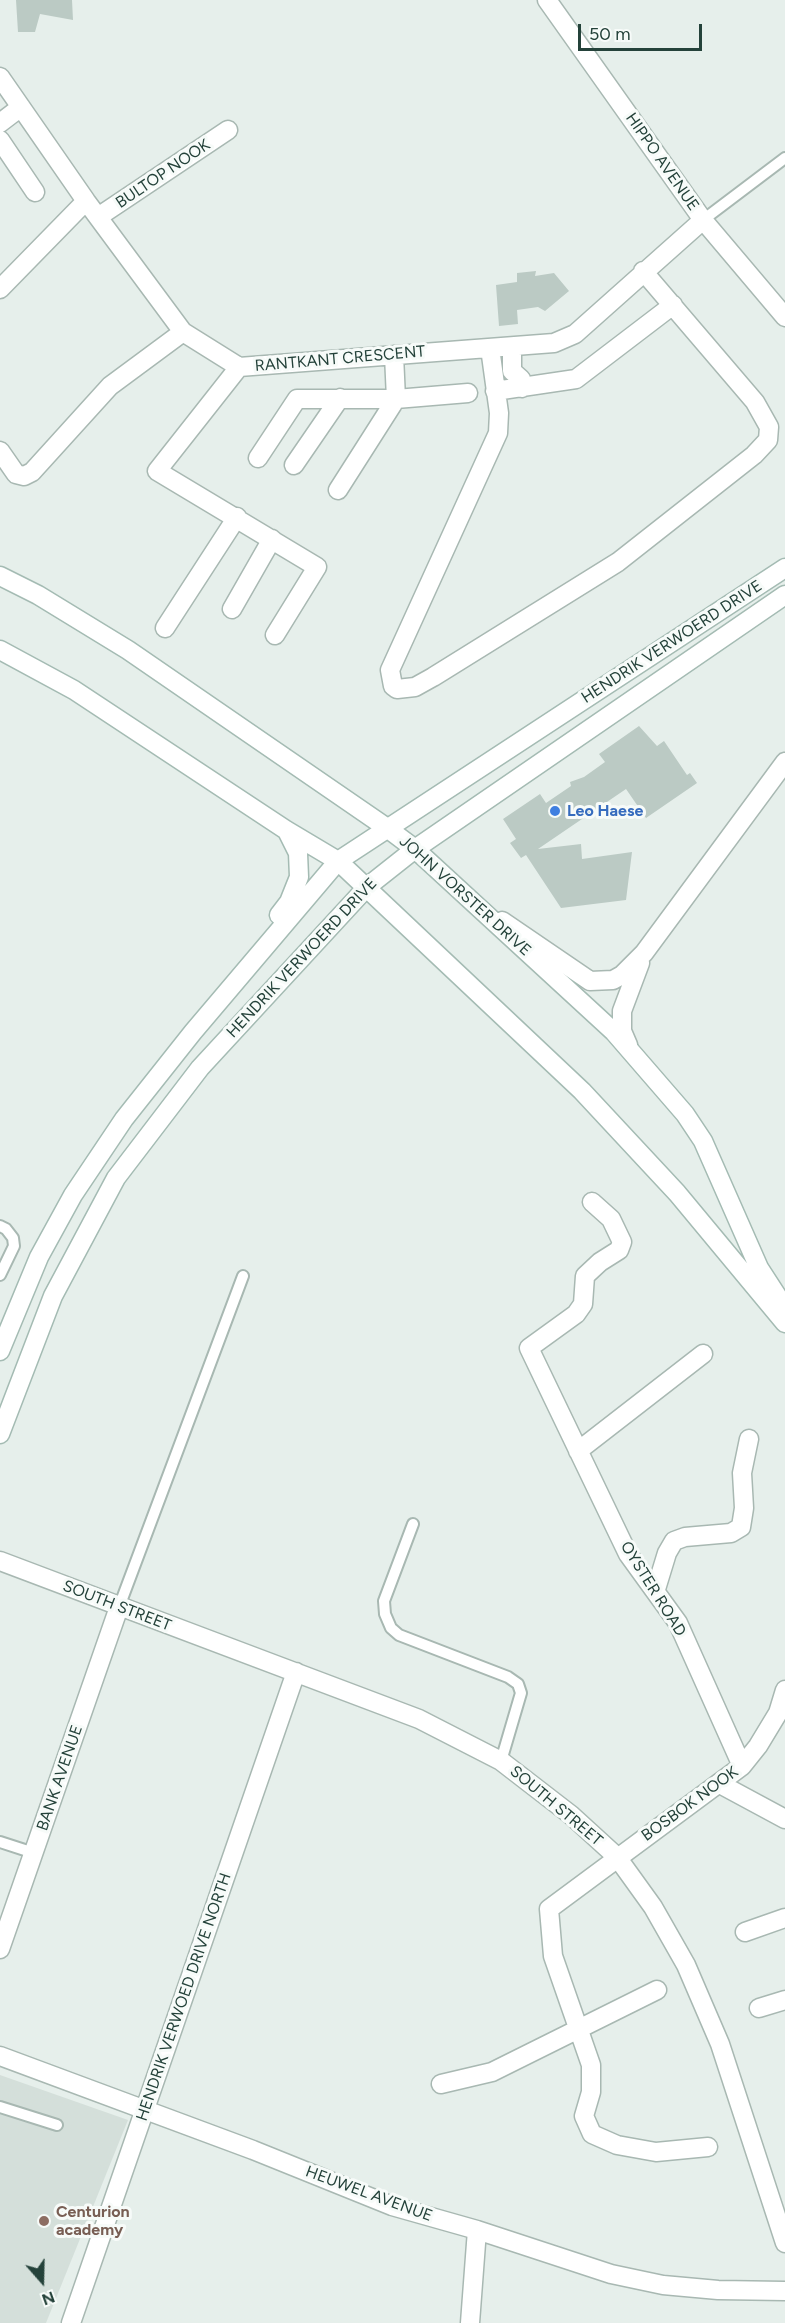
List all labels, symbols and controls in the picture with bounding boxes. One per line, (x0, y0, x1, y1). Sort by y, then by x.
scale bar (581, 12, 706, 50)
text: 50 m (589, 23, 631, 45)
street label: HIPPO AVENUE (621, 109, 703, 215)
street label: BULTOP NOOK (112, 135, 214, 213)
street label: RANTKANT CRESCENT (254, 342, 426, 376)
street label: HENDRIK VERWOERD DRIVE (578, 576, 766, 708)
place label: Leo Haese (567, 801, 643, 821)
marker: Leo Haese (548, 804, 562, 818)
street label: JOHN VORSTER DRIVE (395, 832, 535, 960)
street label: HENDRIK VERWOERD DRIVE (223, 874, 381, 1042)
street label: OYSTER ROAD (616, 1538, 690, 1640)
street label: SOUTH STREET (60, 1576, 174, 1636)
street label: BANK AVENUE (33, 1723, 87, 1833)
street label: SOUTH STREET (506, 1762, 606, 1850)
street label: BOSBOK NOOK (638, 1762, 742, 1846)
street label: HENDRIK VERWOED DRIVE NORTH (132, 1870, 236, 2124)
street label: HEUWEL AVENUE (303, 2162, 435, 2226)
place label: Centurion academy (56, 2202, 130, 2240)
marker: Centurion academy (37, 2214, 51, 2228)
north arrow (12, 2251, 72, 2311)
text: N (39, 2287, 57, 2309)

